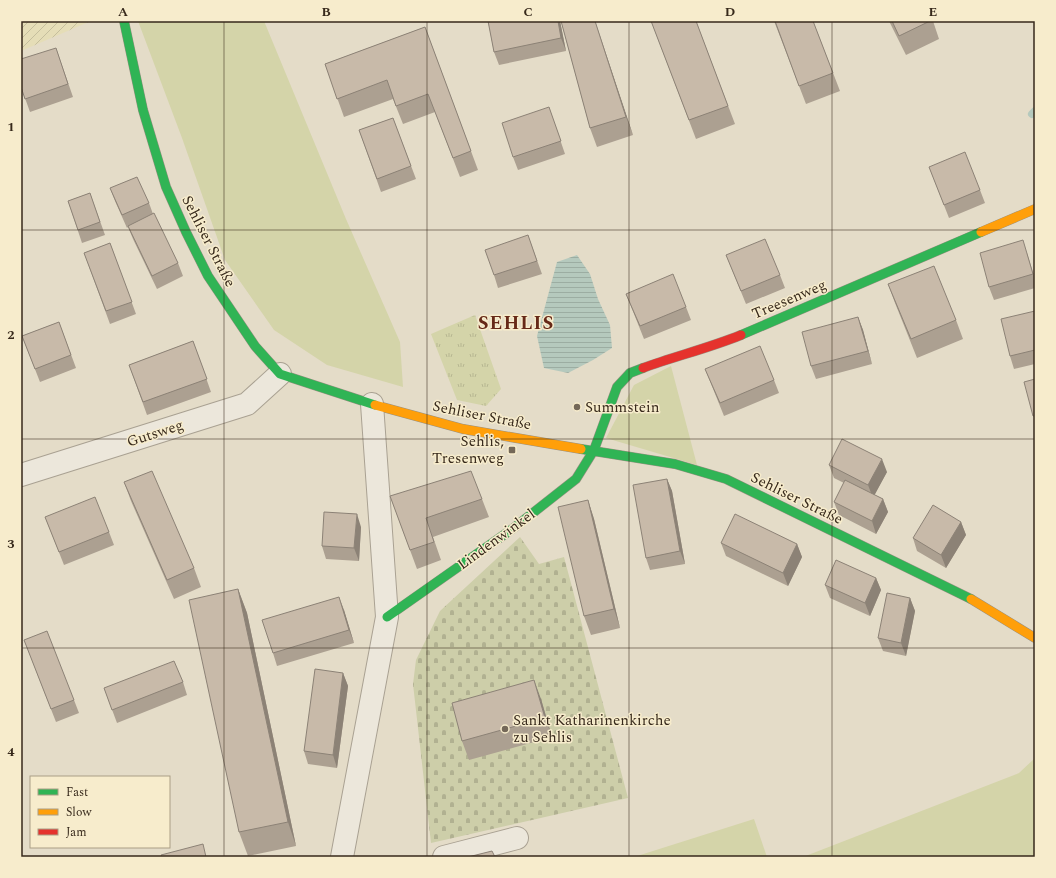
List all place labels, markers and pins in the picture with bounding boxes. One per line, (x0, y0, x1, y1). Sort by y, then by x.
place label: Summstein (585, 396, 660, 419)
marker: Summstein (572, 402, 582, 412)
place label: Sehlis, Tresenweg (432, 430, 504, 470)
marker: Sehlis, Tresenweg (507, 445, 517, 455)
place label: Sankt Katharinenkirche zu Sehlis (513, 709, 671, 749)
marker: Sankt Katharinenkirche zu Sehlis (500, 724, 510, 734)

